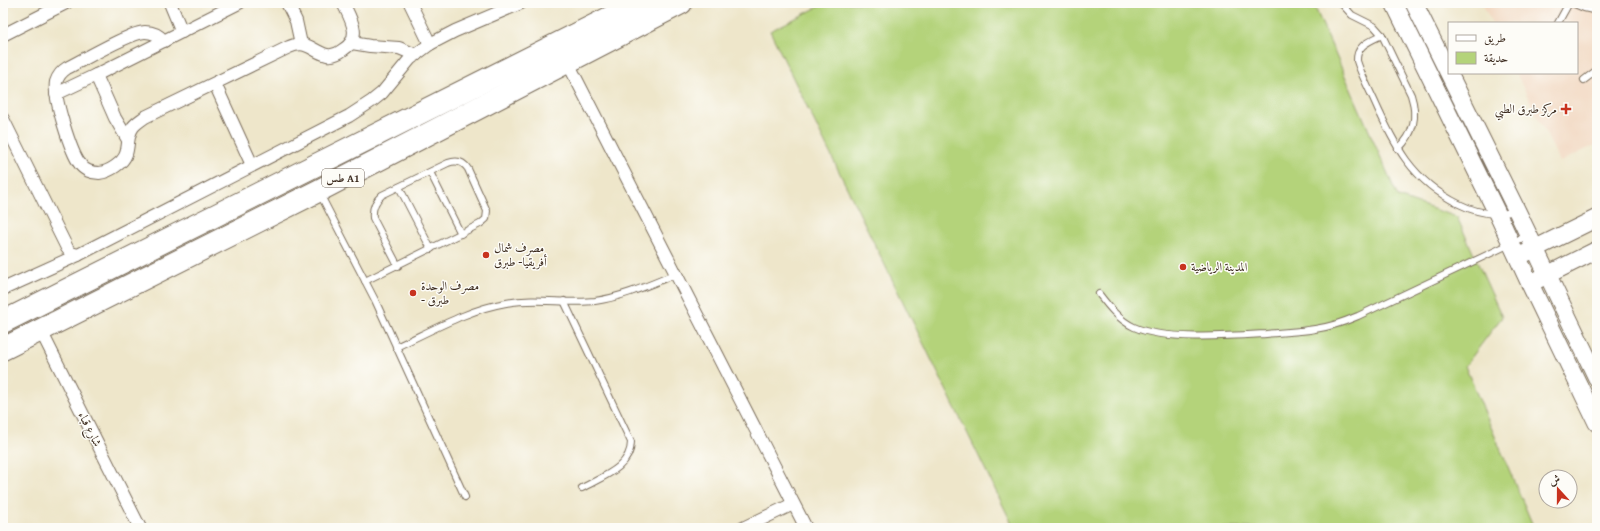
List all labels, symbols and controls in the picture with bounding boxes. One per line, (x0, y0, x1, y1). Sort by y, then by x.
legend (1448, 22, 1578, 74)
text: طريق (1484, 29, 1506, 46)
text: حديقة (1484, 49, 1508, 66)
place label: مركز طبرق الطبي (1495, 100, 1557, 121)
marker: مركز طبرق الطبي (1560, 103, 1572, 115)
road number: طس A1 (322, 169, 364, 187)
place label: مصرف شمال أفريقيا- طبرق (494, 239, 547, 270)
marker: مصرف شمال أفريقيا- طبرق (481, 250, 491, 260)
place label: المدينة الرياضية (1191, 258, 1248, 275)
marker: المدينة الرياضية (1178, 262, 1188, 272)
place label: مصرف الوحدة - طبرق (421, 277, 479, 308)
marker: مصرف الوحدة - طبرق (408, 288, 418, 298)
street label: شارع قباء (72, 408, 107, 451)
north arrow (1538, 469, 1578, 509)
text: ش (1546, 470, 1562, 489)

